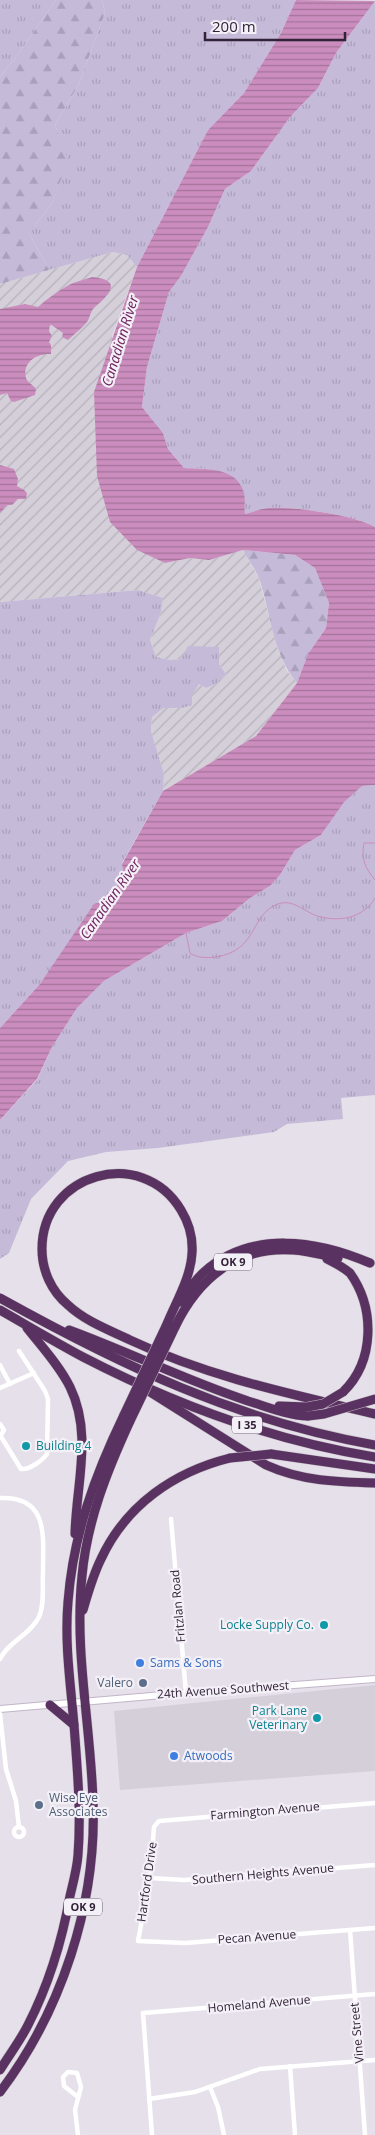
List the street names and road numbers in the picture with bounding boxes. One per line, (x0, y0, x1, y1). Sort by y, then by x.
road number: OK 9 (214, 1254, 252, 1270)
road number: I 35 (232, 1416, 262, 1434)
street label: Fritzlan Road (166, 1569, 189, 1643)
street label: 24th Avenue Southwest (156, 1676, 289, 1703)
street label: Farmington Avenue (210, 1797, 321, 1824)
street label: Hartford Drive (132, 1841, 161, 1923)
street label: Southern Heights Avenue (191, 1859, 335, 1888)
road number: OK 9 (64, 1898, 102, 1915)
street label: Pecan Avenue (217, 1925, 297, 1948)
street label: Homeland Avenue (207, 1991, 311, 2016)
street label: Vine Street (345, 2002, 368, 2064)

